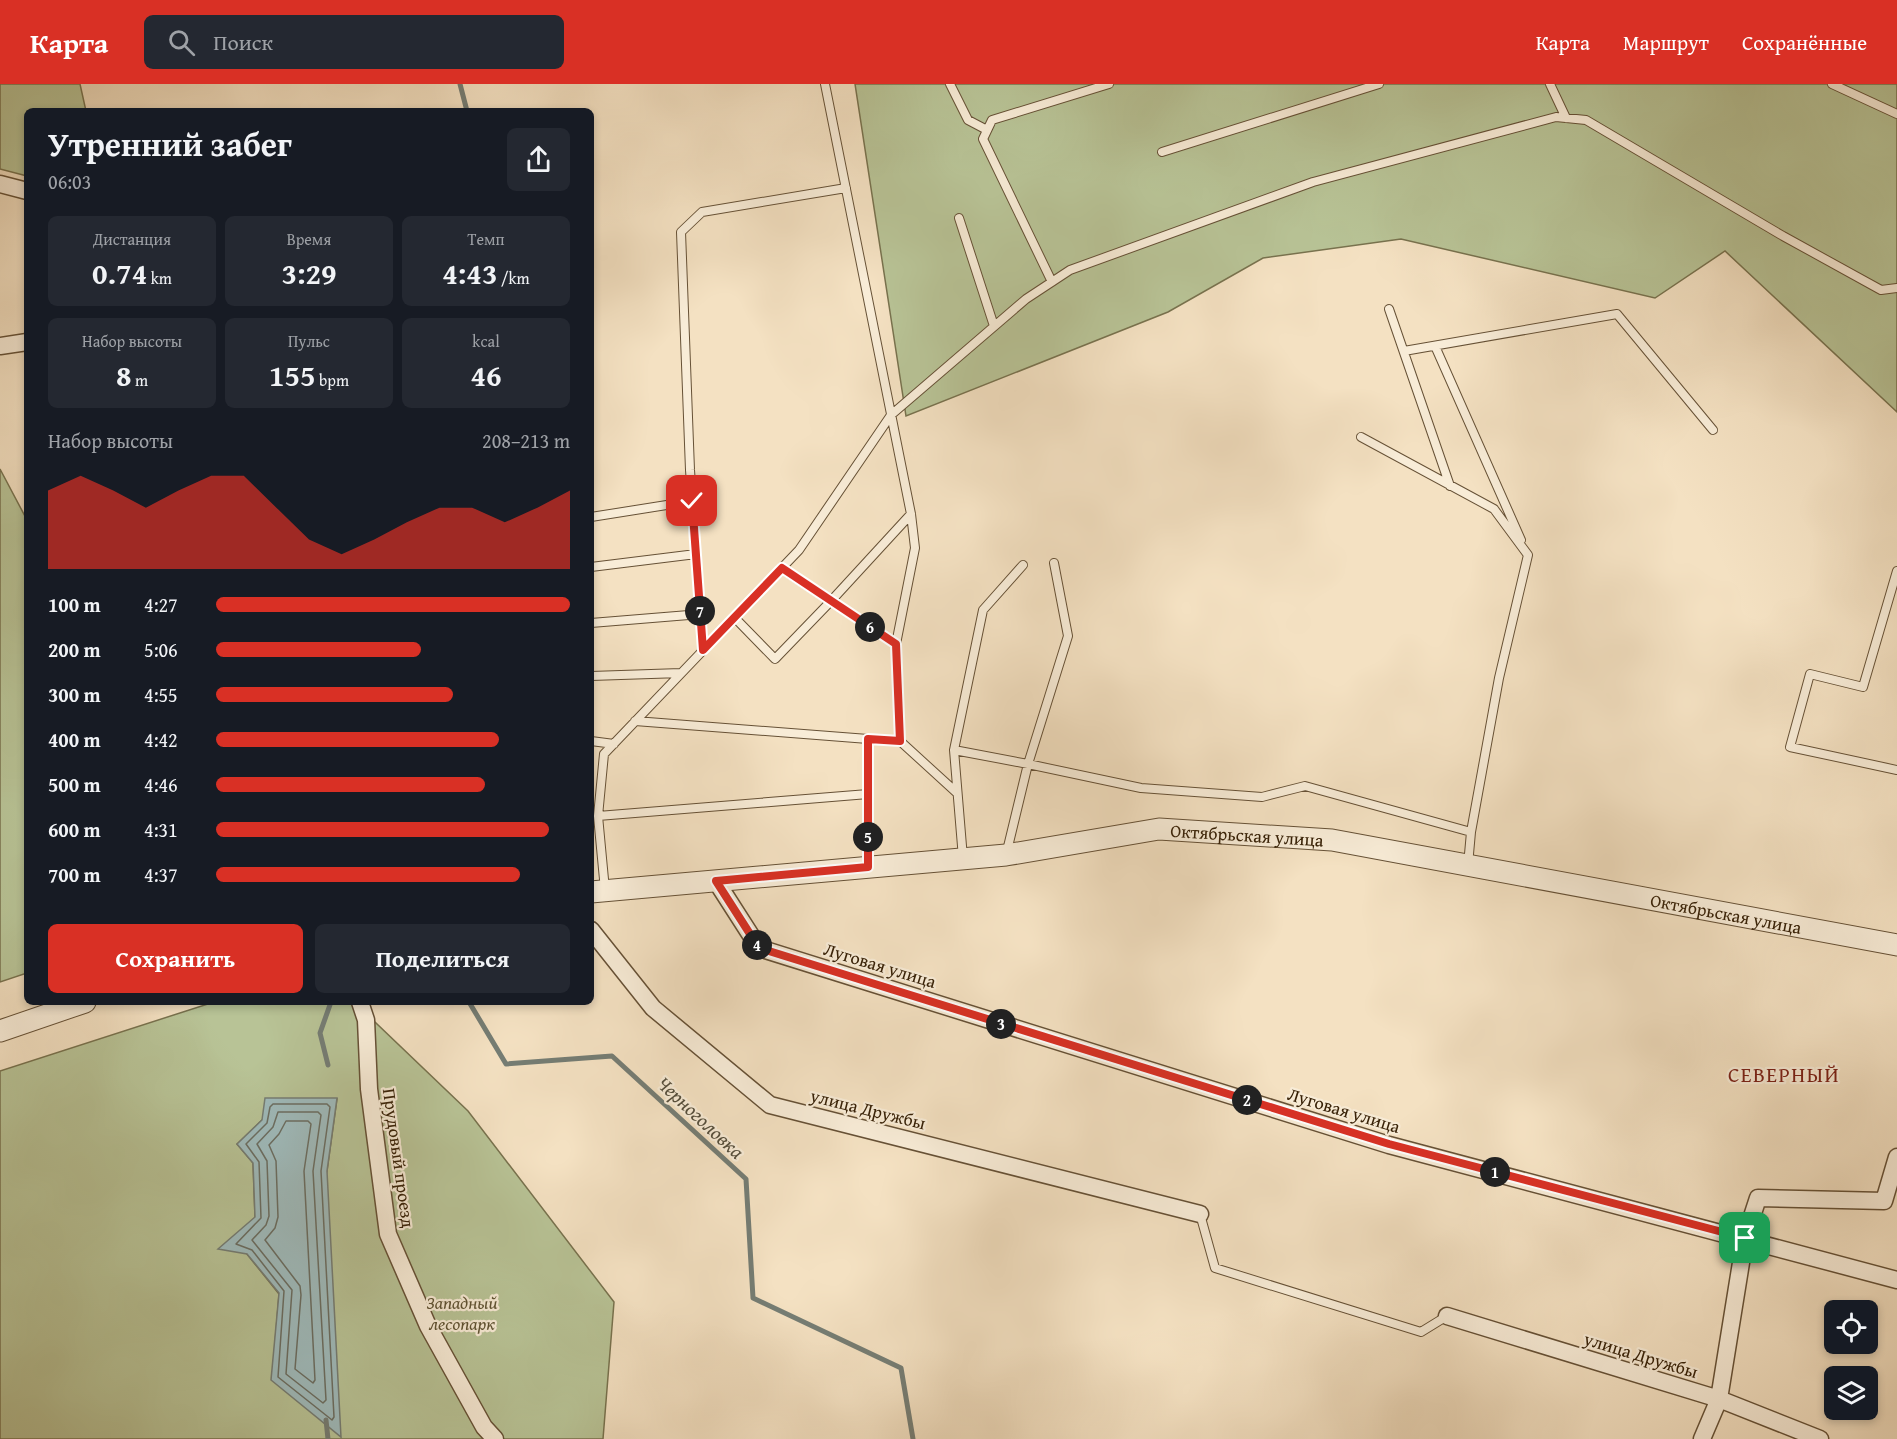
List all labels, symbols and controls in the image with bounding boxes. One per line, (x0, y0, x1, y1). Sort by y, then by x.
search box (144, 15, 564, 69)
text: Карта (30, 22, 108, 63)
icon: search (165, 26, 198, 59)
text: Поиск (213, 26, 273, 58)
text: Карта (1536, 27, 1590, 58)
text: Маршрут (1623, 27, 1709, 58)
text: Сохранённые (1742, 27, 1867, 58)
text: Утренний забег (48, 120, 292, 168)
button: share (507, 128, 570, 191)
text: 06:03 (48, 167, 91, 196)
text: Дистанция (93, 227, 171, 251)
text: Время (287, 227, 331, 251)
text: Темп (468, 227, 504, 251)
text: 0.74 (92, 251, 147, 295)
text: 3:29 (281, 251, 337, 295)
text: 4:43 (442, 251, 497, 295)
text: km (147, 266, 172, 290)
text: /km (497, 266, 530, 290)
text: Набор высоты (82, 329, 182, 353)
text: Пульс (288, 329, 330, 353)
text: kcal (472, 329, 500, 353)
text: 8 (116, 353, 131, 397)
text: 155 (269, 353, 316, 397)
text: 46 (470, 353, 502, 397)
text: m (131, 368, 148, 392)
text: bpm (316, 368, 349, 392)
text: Набор высоты (48, 426, 173, 455)
text: 208–213 m (482, 426, 570, 455)
pin (666, 475, 717, 526)
icon: check (675, 484, 708, 517)
text: 100 m (48, 590, 101, 619)
text: 4:27 (144, 590, 178, 619)
pin: 7 (685, 596, 715, 626)
text: 7 (696, 599, 704, 623)
pin: 6 (855, 612, 885, 642)
text: 6 (866, 615, 874, 639)
text: 200 m (48, 635, 101, 664)
text: 5:06 (144, 635, 178, 664)
text: 300 m (48, 680, 101, 709)
text: 4:55 (144, 680, 178, 709)
text: 400 m (48, 725, 101, 754)
text: 4:42 (144, 725, 178, 754)
text: 500 m (48, 770, 101, 799)
text: 4:46 (144, 770, 178, 799)
text: 600 m (48, 815, 101, 844)
text: 4:31 (144, 815, 178, 844)
street label: Октябрьская улица (1170, 816, 1325, 853)
pin: 5 (853, 822, 883, 852)
text: 5 (864, 825, 872, 849)
text: 700 m (48, 860, 101, 889)
text: 4:37 (144, 860, 178, 889)
street label: Октябрьская улица (1648, 886, 1804, 941)
button: Сохранить (48, 924, 303, 993)
button: Поделиться (315, 924, 570, 993)
pin: 4 (742, 930, 772, 960)
text: 4 (753, 933, 761, 957)
street label: Луговая улица (820, 935, 940, 995)
pin: 3 (986, 1009, 1016, 1039)
text: 3 (997, 1012, 1005, 1036)
district label: СЕВЕРНЫЙ (1728, 1059, 1840, 1090)
water label: Черноголовка (651, 1069, 752, 1166)
street label: Луговая улица (1284, 1080, 1404, 1140)
street label: улица Дружбы (807, 1081, 929, 1136)
pin: 2 (1232, 1085, 1262, 1115)
street label: Прудовый проезд (376, 1087, 422, 1230)
text: 2 (1243, 1088, 1251, 1112)
pin: 1 (1480, 1157, 1510, 1187)
text: 1 (1491, 1160, 1499, 1184)
pin (1719, 1212, 1770, 1263)
icon: arrive (1728, 1221, 1761, 1254)
park label: Западный лесопарк (426, 1289, 498, 1337)
map controls (1824, 1300, 1878, 1420)
button: locate (1824, 1300, 1878, 1354)
street label: улица Дружбы (1580, 1325, 1702, 1385)
button: layers (1824, 1366, 1878, 1420)

